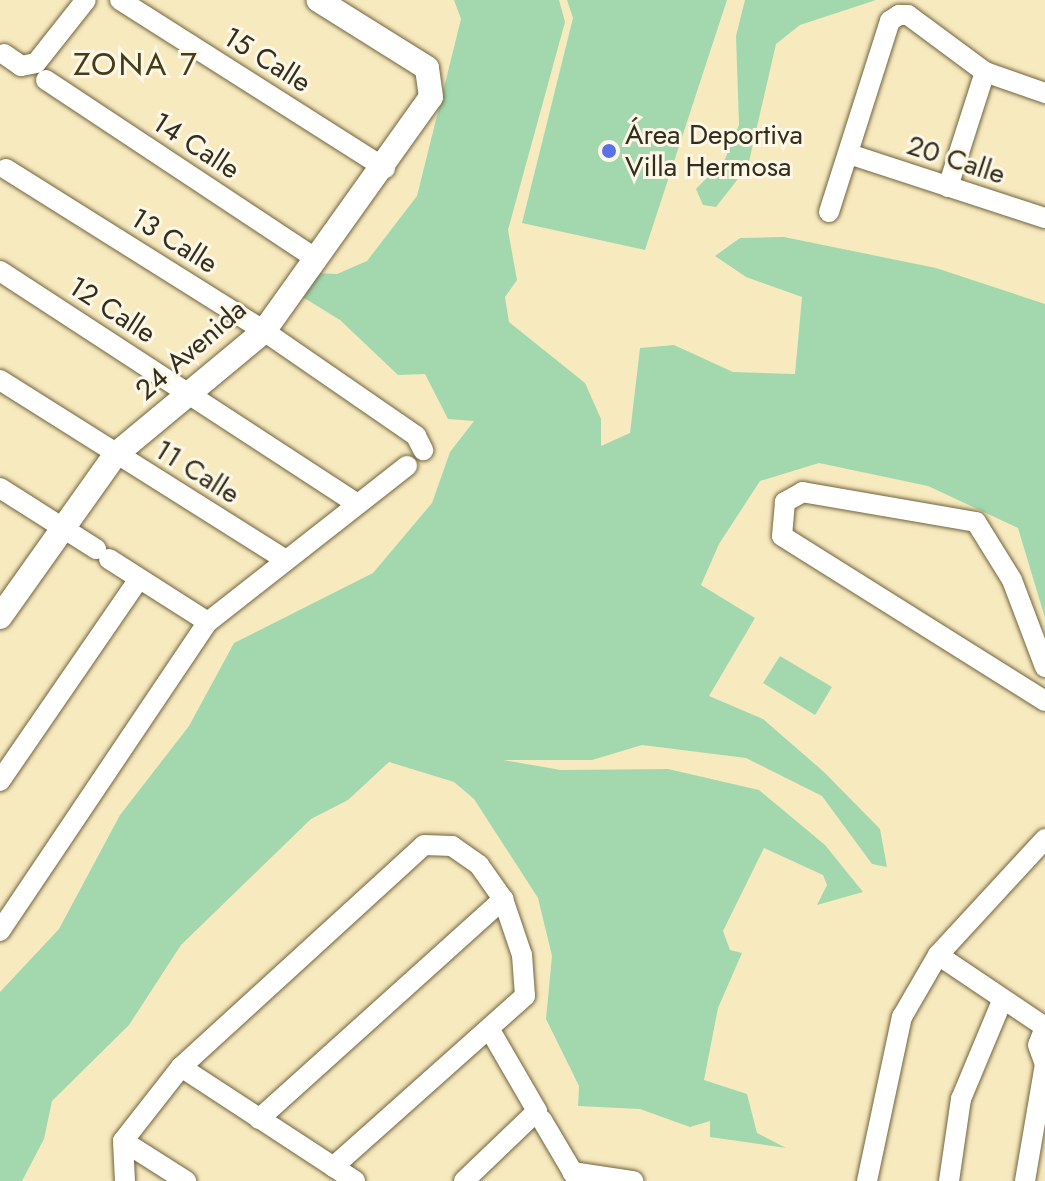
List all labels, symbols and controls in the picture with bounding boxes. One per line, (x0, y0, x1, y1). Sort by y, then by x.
street label: 15 Calle (217, 20, 317, 100)
district label: ZONA 7 (73, 45, 199, 83)
street label: 14 Calle (146, 105, 246, 187)
place label: Área Deportiva Villa Hermosa (625, 118, 803, 184)
street label: 20 Calle (903, 128, 1009, 192)
marker: Área Deportiva Villa Hermosa (600, 142, 618, 160)
street label: 13 Calle (124, 201, 224, 281)
street label: 12 Calle (62, 270, 162, 350)
street label: 24 Avenida (129, 293, 253, 407)
street label: 11 Calle (148, 433, 246, 511)

